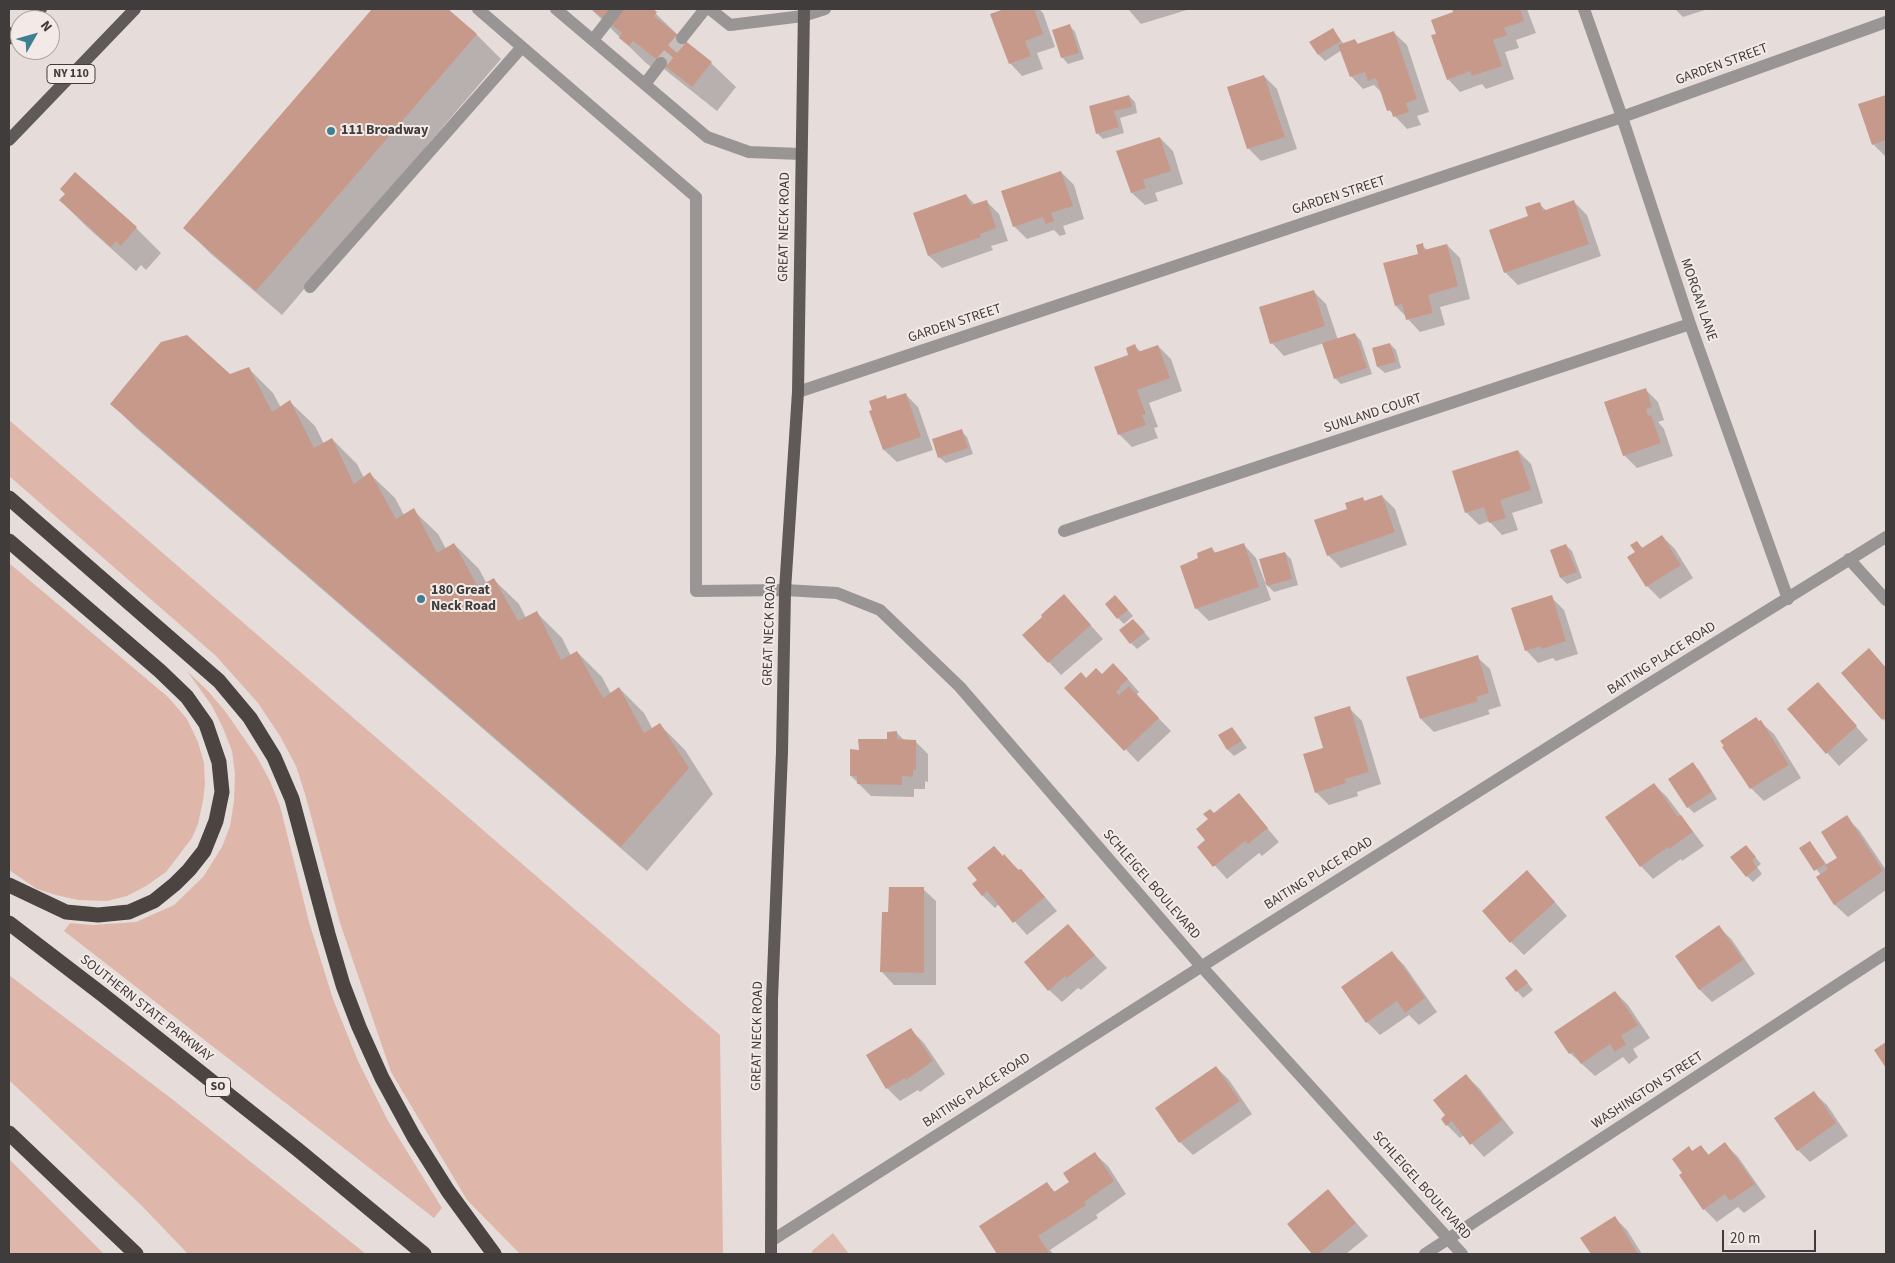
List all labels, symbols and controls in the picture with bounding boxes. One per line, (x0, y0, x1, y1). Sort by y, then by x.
north arrow (10, 10, 60, 60)
text: N (35, 17, 57, 36)
street label: GARDEN STREET (1674, 41, 1770, 89)
road number: NY 110 (47, 64, 95, 84)
place label: 111 Broadway (341, 123, 428, 139)
marker: 111 Broadway (325, 125, 337, 137)
street label: GREAT NECK ROAD (776, 172, 794, 282)
street label: GARDEN STREET (1290, 173, 1388, 219)
street label: MORGAN LANE (1676, 256, 1720, 344)
street label: GARDEN STREET (906, 301, 1004, 347)
street label: SUNLAND COURT (1322, 390, 1424, 438)
street label: GREAT NECK ROAD (760, 576, 780, 686)
place label: 180 Great Neck Road (431, 583, 496, 616)
marker: 180 Great Neck Road (415, 593, 427, 605)
street label: BAITING PLACE ROAD (1605, 619, 1719, 699)
street label: SCHLEIGEL BOULEVARD (1099, 827, 1203, 943)
street label: BAITING PLACE ROAD (1262, 834, 1376, 914)
street label: SOUTHERN STATE PARKWAY (76, 952, 216, 1066)
street label: GREAT NECK ROAD (749, 981, 767, 1091)
street label: WASHINGTON STREET (1589, 1049, 1707, 1133)
street label: BAITING PLACE ROAD (920, 1050, 1034, 1132)
road number: SO (206, 1078, 230, 1096)
street label: SCHLEIGEL BOULEVARD (1368, 1128, 1474, 1244)
scale bar (1725, 1220, 1819, 1252)
text: 20 m (1730, 1228, 1760, 1249)

